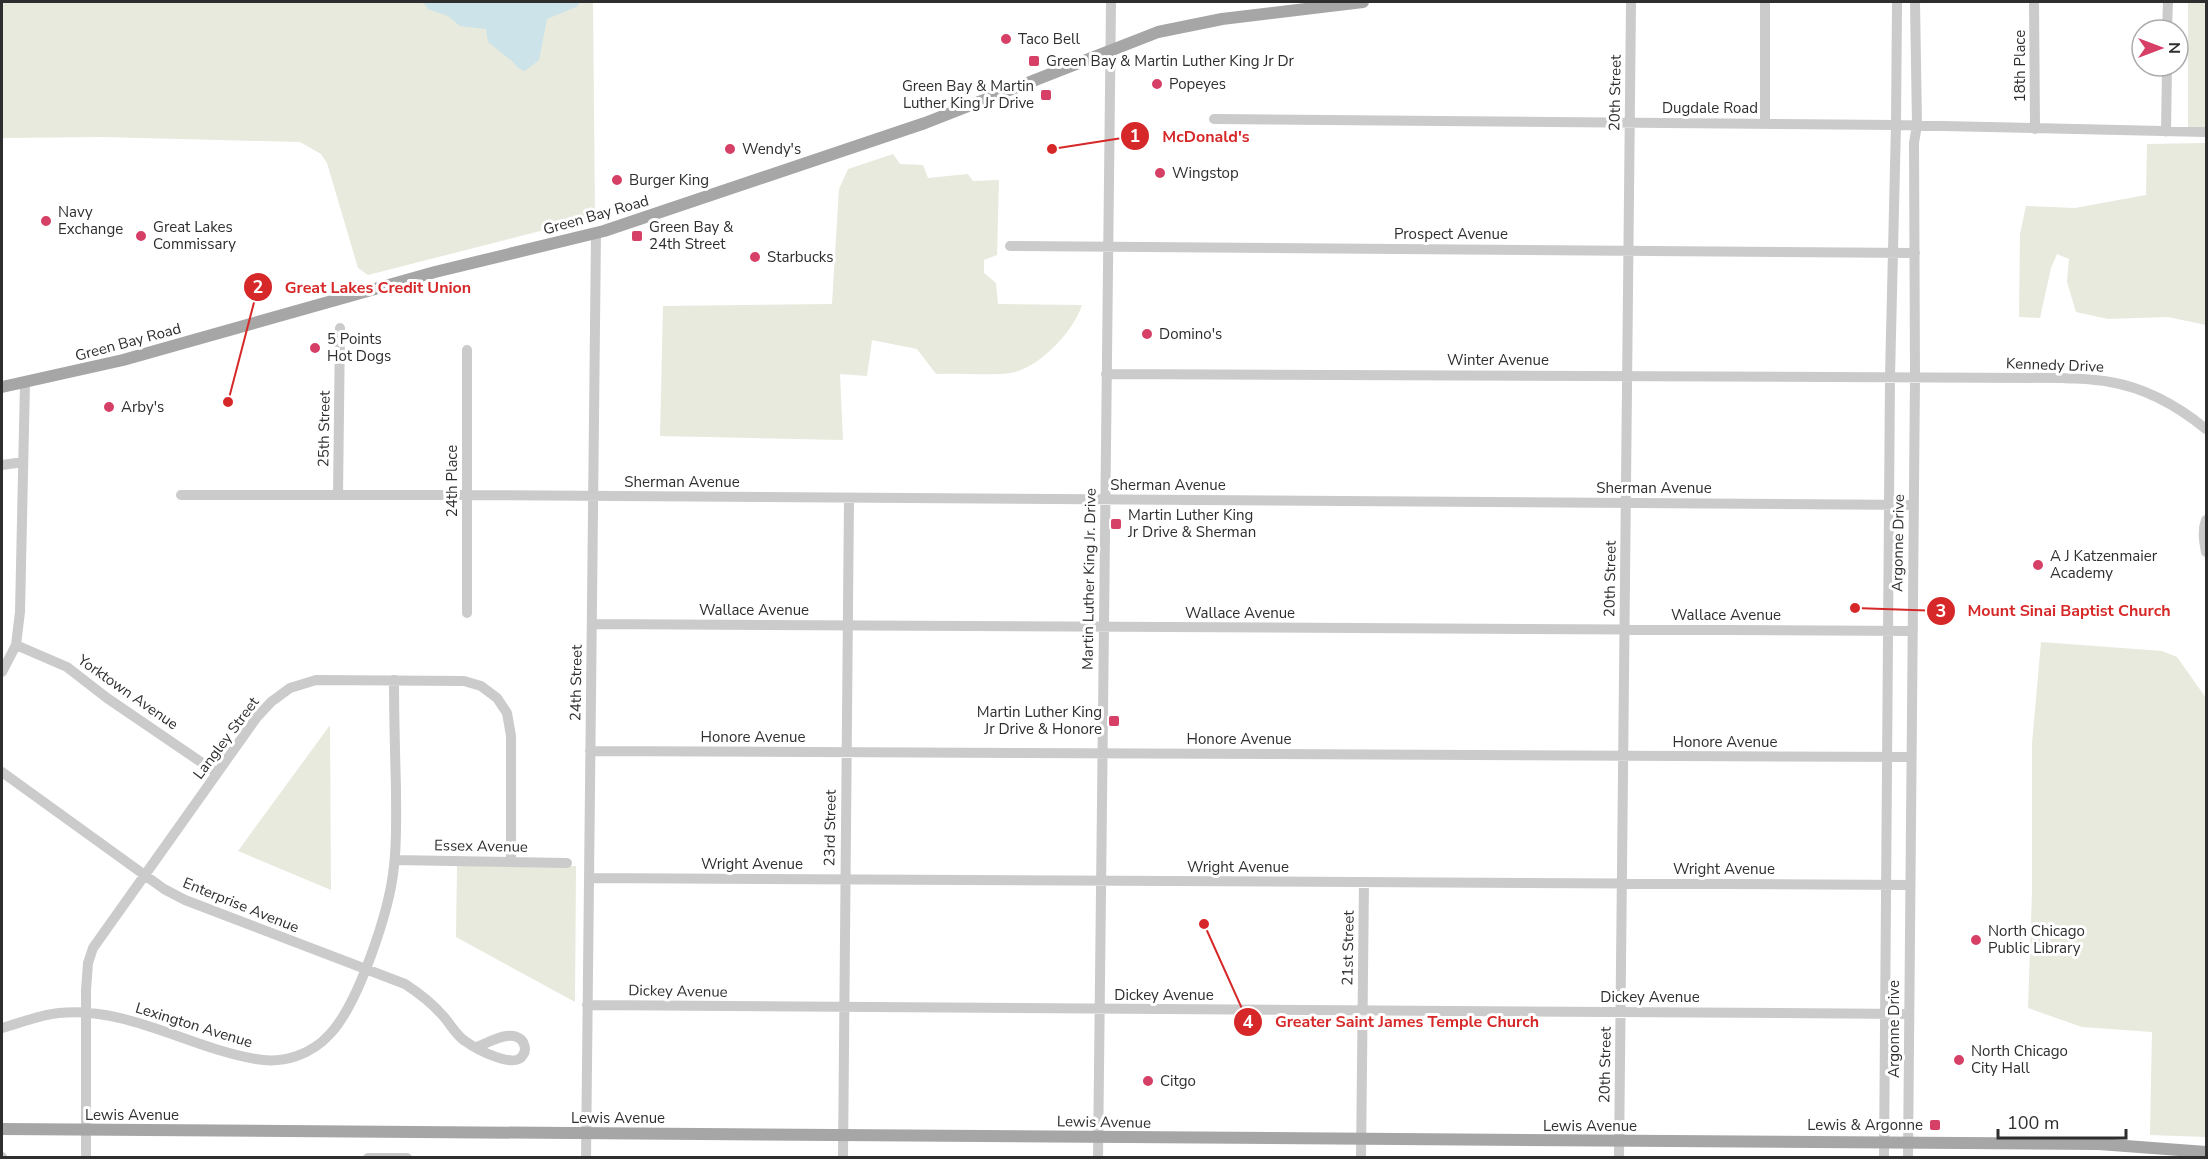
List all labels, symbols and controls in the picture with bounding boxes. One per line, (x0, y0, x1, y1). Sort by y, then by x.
north arrow (2130, 18, 2190, 78)
place label: Taco Bell (1018, 29, 1080, 49)
street label: 18th Place (2010, 30, 2030, 102)
marker: Taco Bell (999, 32, 1013, 46)
text: N (2163, 42, 2185, 54)
place label: Green Bay & Martin Luther King Jr Dr (1046, 51, 1295, 71)
marker: Green Bay & Martin Luther King Jr Dr (1027, 54, 1041, 68)
street label: 20th Street (1604, 54, 1626, 131)
place label: Popeyes (1169, 74, 1226, 94)
place label: Green Bay & Martin Luther King Jr Drive (902, 76, 1034, 113)
marker: Popeyes (1150, 77, 1164, 91)
marker: Green Bay & Martin Luther King Jr Drive (1039, 88, 1053, 102)
street label: Dugdale Road (1662, 98, 1758, 118)
callout: McDonald's (1120, 119, 1261, 153)
text: 1 (1130, 124, 1140, 148)
text: McDonald's (1162, 126, 1250, 148)
place label: Wendy's (742, 139, 801, 159)
marker: Wendy's (723, 142, 737, 156)
place label: Wingstop (1172, 163, 1239, 183)
marker: Wingstop (1153, 166, 1167, 180)
place label: Burger King (629, 170, 709, 190)
marker: Burger King (610, 173, 624, 187)
street label: Green Bay Road (541, 190, 651, 240)
place label: Navy Exchange (58, 202, 123, 239)
marker: Navy Exchange (39, 214, 53, 228)
place label: Great Lakes Commissary (153, 217, 236, 254)
place label: Green Bay & 24th Street (649, 217, 734, 254)
street label: Prospect Avenue (1394, 224, 1508, 244)
marker: Great Lakes Commissary (134, 229, 148, 243)
marker: Green Bay & 24th Street (630, 229, 644, 243)
place label: Starbucks (767, 247, 833, 267)
marker: Starbucks (748, 250, 762, 264)
callout: Great Lakes Credit Union (243, 270, 483, 304)
text: 2 (253, 275, 263, 299)
text: Great Lakes Credit Union (285, 277, 471, 299)
street label: Green Bay Road (73, 318, 183, 366)
place label: Domino's (1159, 324, 1222, 344)
marker: Domino's (1140, 327, 1154, 341)
place label: 5 Points Hot Dogs (327, 329, 391, 366)
marker: 5 Points Hot Dogs (308, 341, 322, 355)
street label: Winter Avenue (1447, 350, 1549, 370)
street label: Kennedy Drive (2006, 353, 2104, 377)
street label: 25th Street (313, 390, 335, 467)
place label: Arby's (121, 397, 164, 417)
marker: Arby's (102, 400, 116, 414)
street label: 24th Place (442, 445, 462, 517)
street label: Sherman Avenue (624, 472, 740, 492)
street label: Sherman Avenue (1110, 475, 1226, 495)
street label: Sherman Avenue (1596, 478, 1712, 498)
street label: Martin Luther King Jr. Drive (1077, 488, 1101, 670)
street label: Argonne Drive (1887, 494, 1909, 592)
place label: Martin Luther King Jr Drive & Sherman (1127, 505, 1256, 542)
marker: Martin Luther King Jr Drive & Sherman (1109, 517, 1123, 531)
street label: 20th Street (1599, 540, 1621, 617)
place label: A J Katzenmaier Academy (2050, 546, 2158, 583)
marker: A J Katzenmaier Academy (2031, 558, 2045, 572)
callout: Mount Sinai Baptist Church (1926, 594, 2183, 628)
text: 3 (1936, 599, 1946, 623)
street label: Wallace Avenue (699, 600, 809, 620)
text: Mount Sinai Baptist Church (1967, 600, 2171, 622)
street label: Wallace Avenue (1185, 603, 1295, 623)
street label: Wallace Avenue (1671, 605, 1781, 625)
street label: 24th Street (565, 644, 587, 721)
street label: Yorktown Avenue (73, 649, 182, 734)
street label: Langley Street (188, 692, 264, 783)
place label: Martin Luther King Jr Drive & Honore (977, 702, 1102, 739)
marker: Martin Luther King Jr Drive & Honore (1107, 714, 1121, 728)
street label: Honore Avenue (701, 727, 805, 747)
street label: Honore Avenue (1187, 729, 1291, 749)
street label: Honore Avenue (1673, 732, 1777, 752)
street label: 23rd Street (819, 789, 841, 867)
street label: Essex Avenue (434, 835, 528, 857)
street label: Wright Avenue (701, 854, 803, 874)
street label: Wright Avenue (1187, 857, 1289, 877)
street label: Wright Avenue (1673, 859, 1775, 879)
street label: Enterprise Avenue (180, 873, 302, 937)
street label: 21st Street (1337, 909, 1359, 986)
place label: North Chicago Public Library (1988, 921, 2085, 958)
marker: North Chicago Public Library (1969, 933, 1983, 947)
street label: Dickey Avenue (628, 980, 728, 1002)
street label: Argonne Drive (1884, 980, 1904, 1078)
street label: Dickey Avenue (1114, 985, 1214, 1005)
street label: Dickey Avenue (1600, 987, 1700, 1007)
street label: Lexington Avenue (133, 998, 255, 1052)
callout: Greater Saint James Temple Church (1233, 1005, 1551, 1039)
text: 4 (1243, 1010, 1254, 1034)
text: Greater Saint James Temple Church (1275, 1011, 1539, 1033)
street label: 20th Street (1594, 1026, 1616, 1103)
place label: North Chicago City Hall (1971, 1041, 2068, 1078)
marker: North Chicago City Hall (1952, 1053, 1966, 1067)
place label: Citgo (1160, 1071, 1196, 1091)
marker: Citgo (1141, 1074, 1155, 1088)
scale bar (1998, 1102, 2126, 1140)
street label: Lewis Avenue (85, 1105, 179, 1125)
street label: Lewis Avenue (571, 1108, 665, 1128)
street label: Lewis Avenue (1057, 1111, 1151, 1133)
text: 100 m (2007, 1111, 2059, 1135)
place label: Lewis & Argonne (1807, 1115, 1923, 1135)
street label: Lewis Avenue (1543, 1116, 1637, 1136)
marker: Lewis & Argonne (1928, 1118, 1942, 1132)

